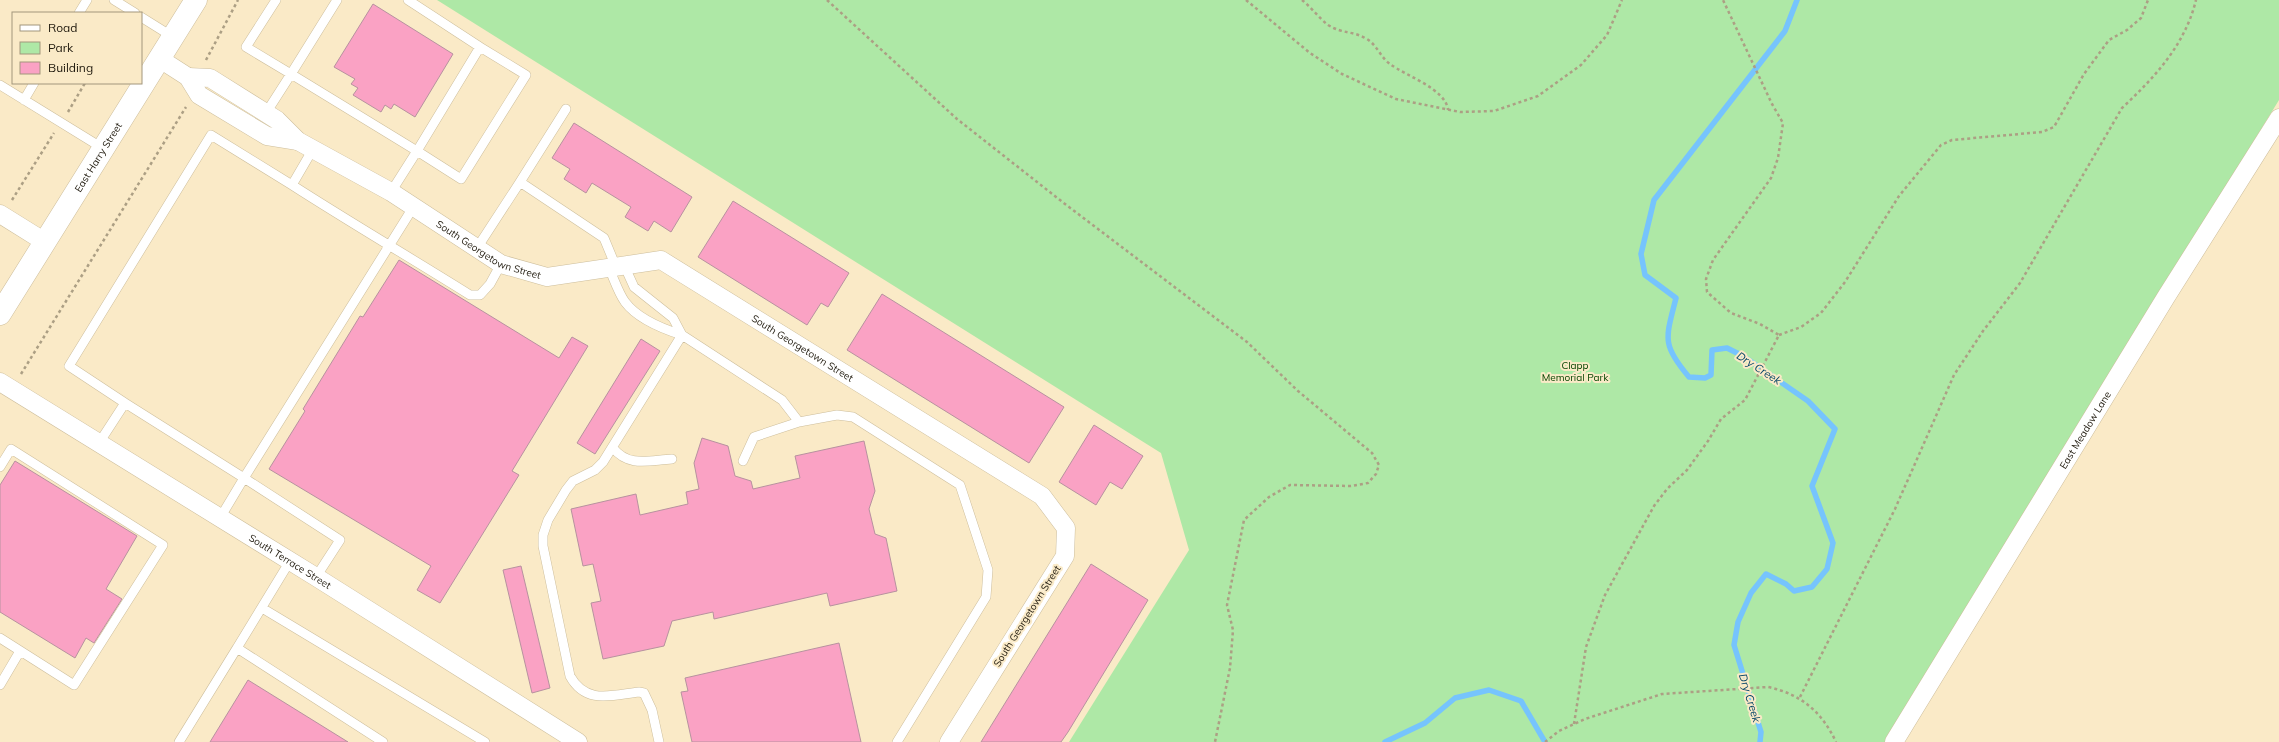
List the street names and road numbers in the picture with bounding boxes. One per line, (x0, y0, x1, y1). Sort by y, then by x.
street label: East Harry Street (71, 119, 125, 194)
street label: South Georgetown Street (434, 217, 543, 282)
street label: South Georgetown Street (749, 311, 856, 384)
street label: East Meadow Lane (2056, 389, 2114, 471)
street label: South Terrace Street (247, 531, 334, 592)
street label: South Georgetown Street (990, 562, 1064, 669)

